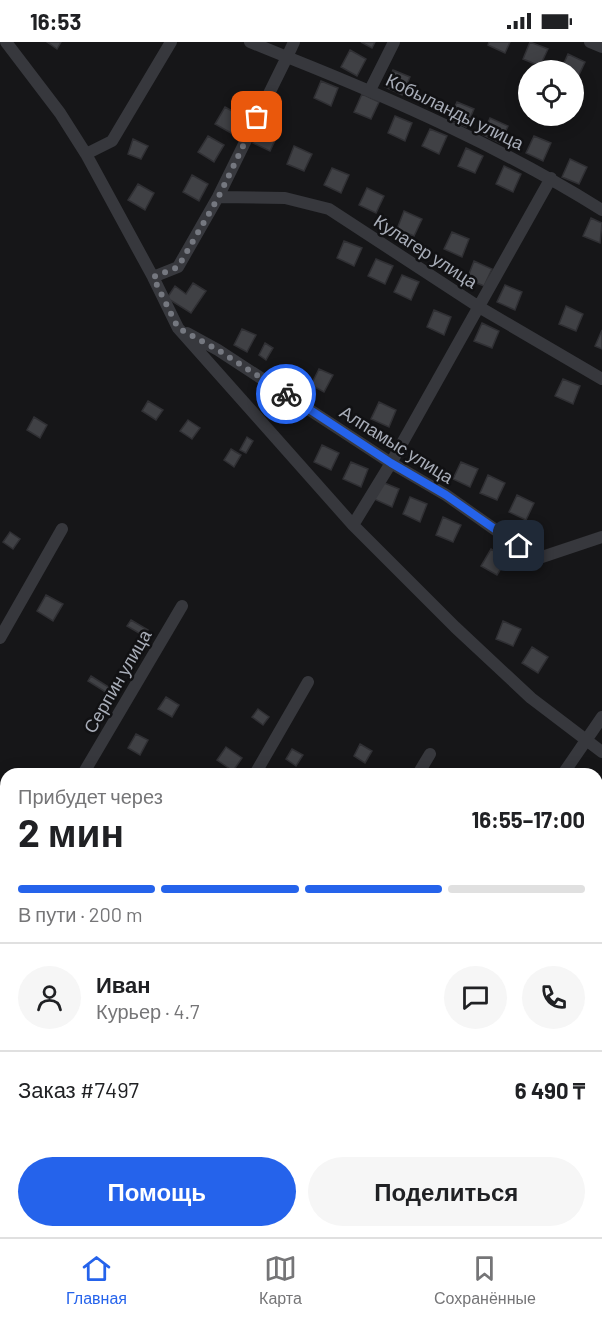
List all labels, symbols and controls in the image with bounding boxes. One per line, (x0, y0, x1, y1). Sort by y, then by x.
text: 16:53 (30, 8, 81, 34)
map controls (518, 60, 584, 126)
button: locate (518, 60, 584, 126)
street label: Кобыланды улица (382, 68, 528, 154)
pin (231, 91, 282, 142)
icon: bag (240, 100, 273, 133)
street label: Кулагер улица (370, 209, 483, 293)
courier (256, 364, 316, 424)
icon: bike (270, 378, 303, 411)
street label: Алпамыс улица (336, 400, 459, 488)
pin (493, 520, 544, 571)
icon: home (502, 529, 535, 562)
street label: Серпин улица (79, 624, 156, 737)
text: Прибудет через (18, 784, 163, 808)
text: 16:55–17:00 (471, 806, 585, 832)
text: 2 мин (18, 808, 124, 855)
text: В пути · 200 m (18, 902, 143, 926)
button: person (18, 966, 81, 1029)
button: chat (444, 966, 507, 1029)
button: phone (522, 966, 585, 1029)
text: Иван (96, 971, 151, 997)
text: Курьер · 4.7 (96, 999, 199, 1023)
text: Заказ #7497 (18, 1076, 139, 1102)
text: 6 490 ₸ (515, 1077, 585, 1103)
button: Помощь (18, 1157, 296, 1226)
button: Поделиться (308, 1157, 585, 1226)
tab: Главная (66, 1252, 127, 1308)
tab: Карта (259, 1252, 302, 1308)
tab: Сохранённые (434, 1252, 536, 1308)

